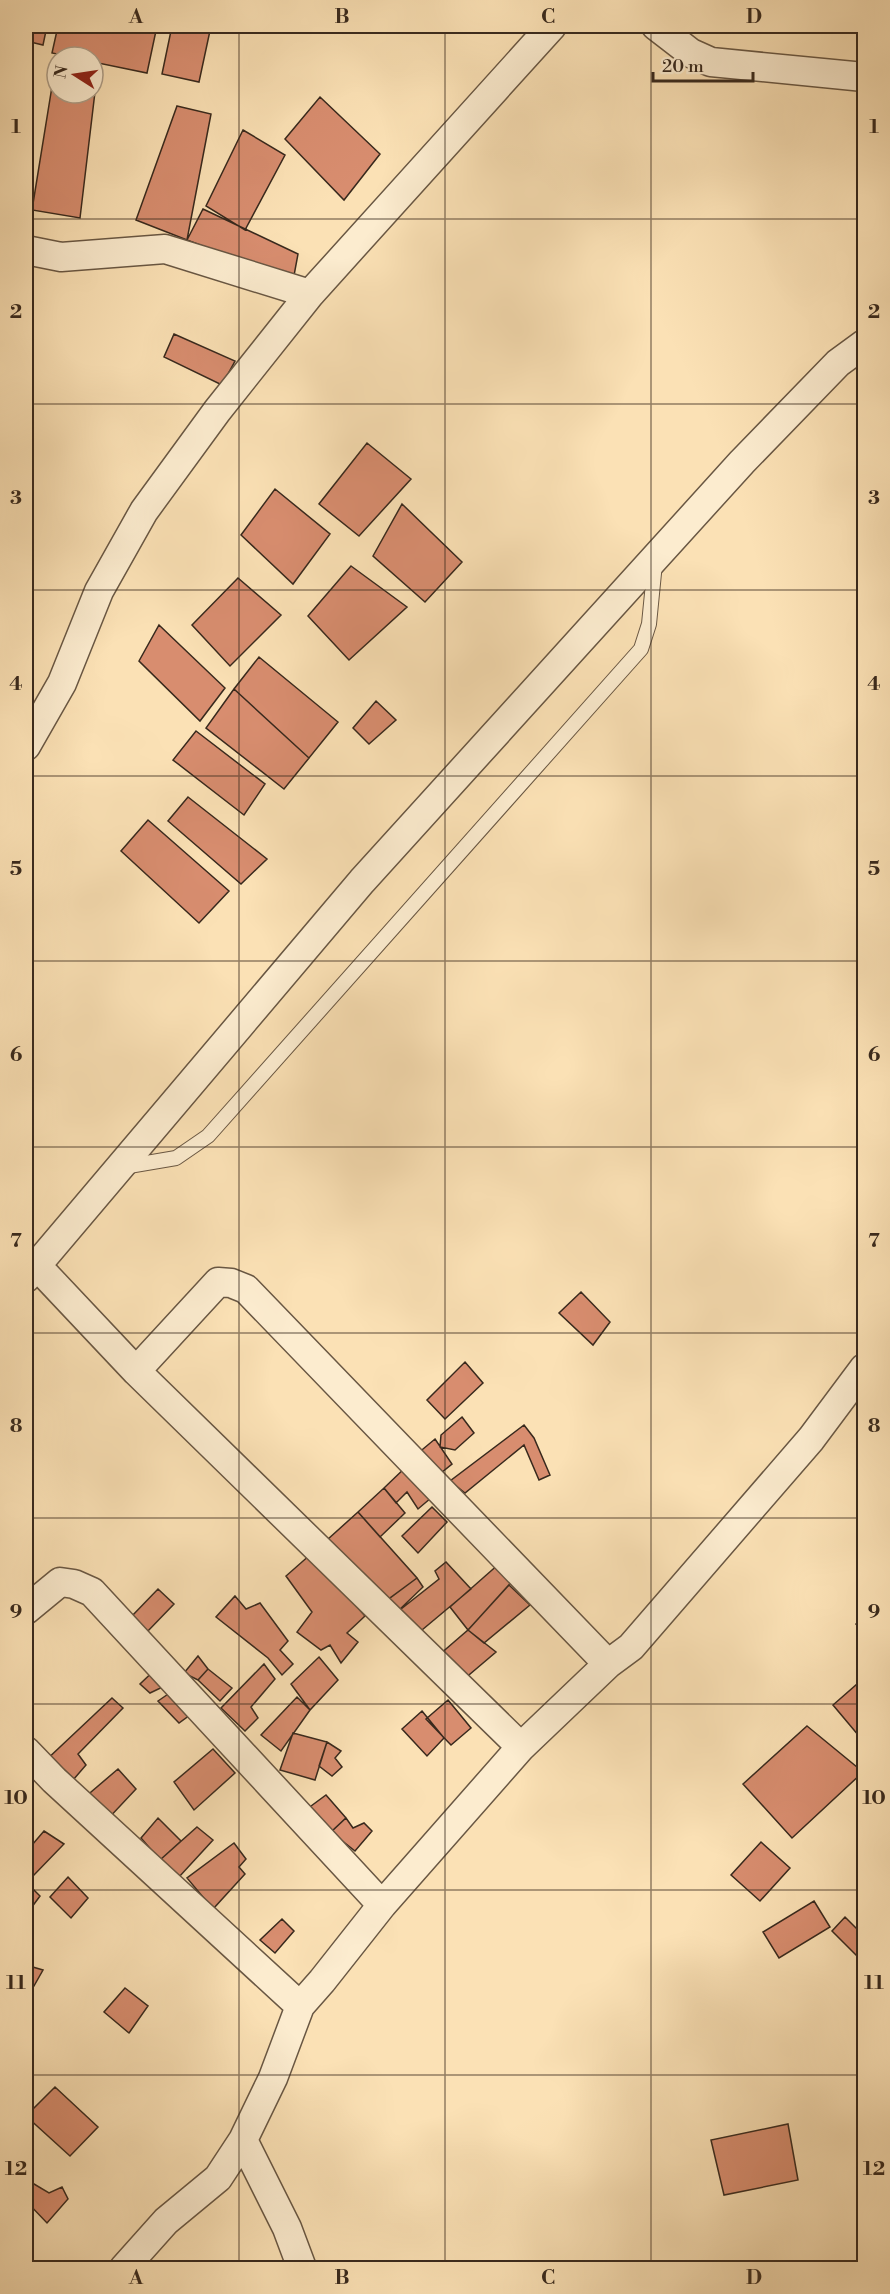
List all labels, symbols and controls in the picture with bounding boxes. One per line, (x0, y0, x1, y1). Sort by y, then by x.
text: A (128, 5, 144, 30)
text: B (334, 5, 350, 30)
text: C (541, 5, 555, 30)
text: D (746, 5, 762, 30)
north arrow (45, 45, 105, 105)
scale bar (653, 45, 754, 83)
text: 20 m (662, 55, 704, 78)
text: N (50, 63, 72, 80)
text: 1 (11, 115, 21, 140)
text: 1 (869, 115, 879, 140)
text: 2 (10, 300, 22, 325)
text: 2 (868, 300, 880, 325)
text: 3 (10, 486, 22, 511)
text: 3 (868, 486, 880, 511)
text: 4 (9, 672, 23, 697)
text: 4 (867, 672, 881, 697)
text: 5 (10, 857, 22, 882)
text: 5 (868, 857, 880, 882)
text: 6 (10, 1043, 23, 1068)
text: 6 (868, 1043, 881, 1068)
text: 7 (10, 1229, 22, 1254)
text: 7 (868, 1229, 880, 1254)
text: 8 (10, 1414, 23, 1439)
text: 8 (868, 1414, 881, 1439)
text: 9 (10, 1600, 22, 1625)
text: 9 (868, 1600, 880, 1625)
text: 10 (4, 1786, 28, 1811)
text: 10 (862, 1786, 886, 1811)
text: 11 (6, 1971, 26, 1996)
text: 11 (864, 1971, 884, 1996)
text: 12 (5, 2157, 27, 2182)
text: 12 (863, 2157, 885, 2182)
text: A (128, 2266, 144, 2291)
text: B (334, 2266, 350, 2291)
text: C (541, 2266, 555, 2291)
text: D (746, 2266, 762, 2291)

